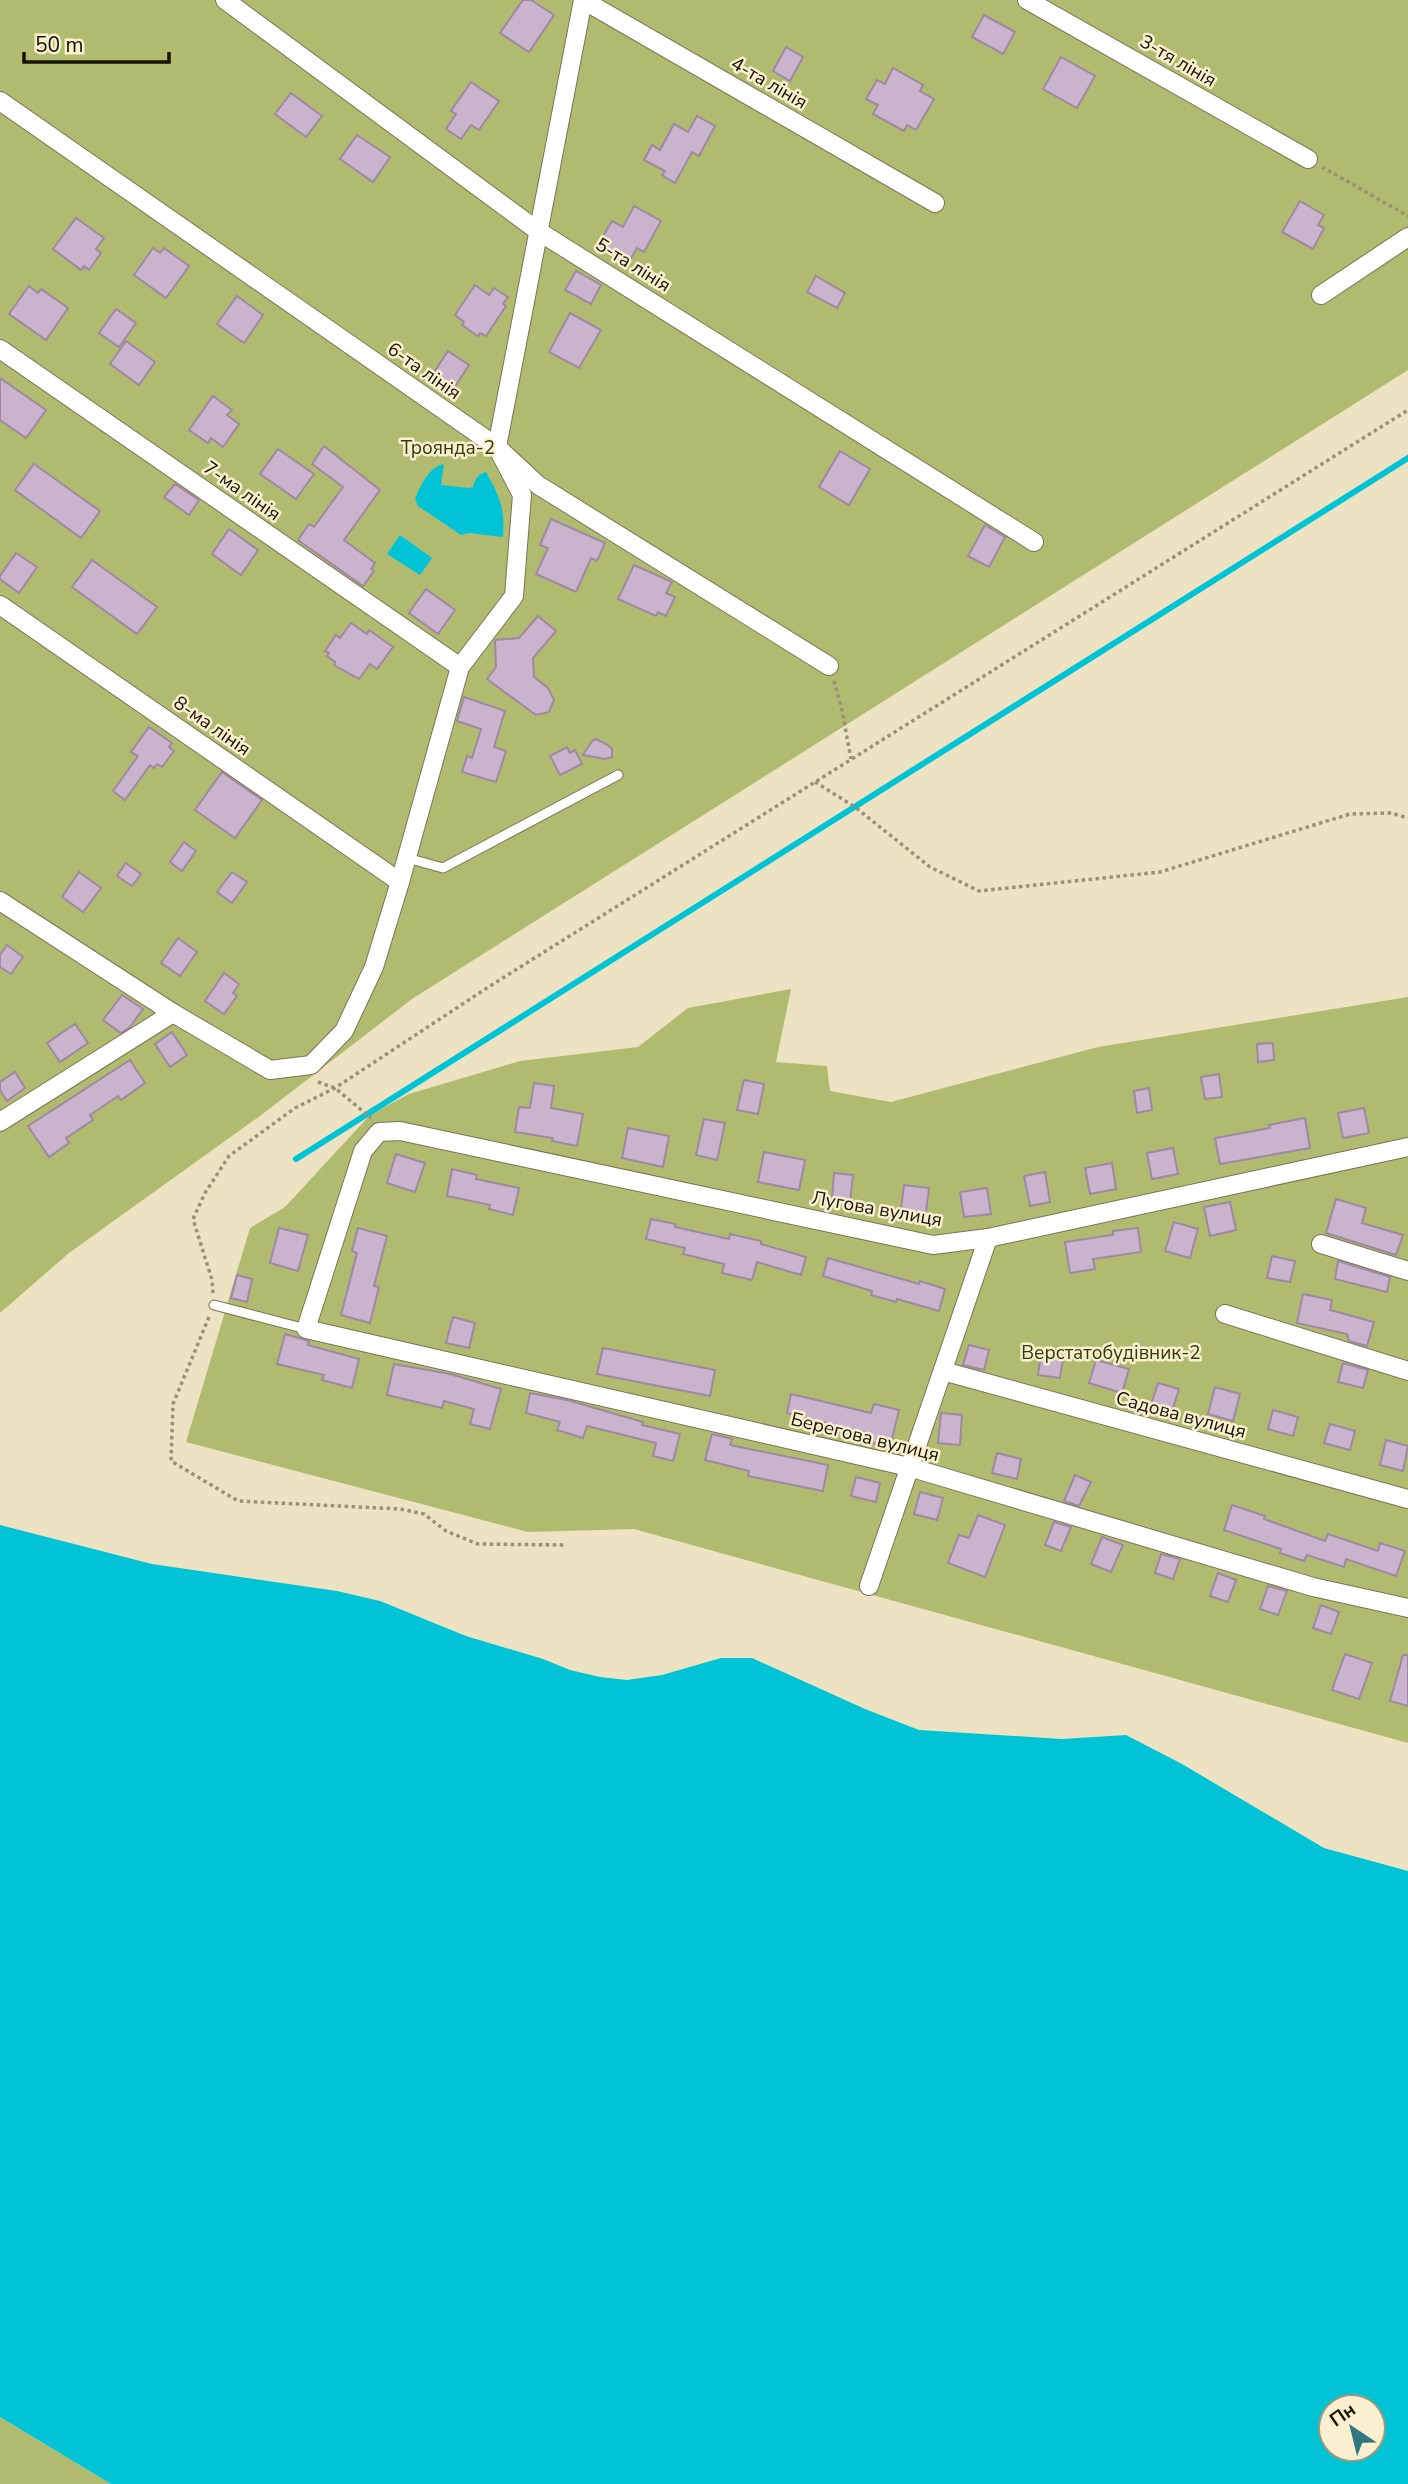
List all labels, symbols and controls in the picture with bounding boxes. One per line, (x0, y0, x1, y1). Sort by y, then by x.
scale bar (24, 21, 170, 65)
street label: 3-тя лінія (1135, 29, 1221, 93)
text: 50 m (35, 31, 84, 59)
street label: 4-та лінія (726, 51, 812, 115)
street label: 5-та лінія (590, 232, 676, 298)
street label: 6-та лінія (382, 336, 466, 406)
park label: Троянда-2 (401, 435, 495, 461)
street label: 7-ма лінія (198, 455, 286, 527)
street label: 8-ма лінія (168, 690, 256, 762)
street label: Лугова вулиця (810, 1185, 944, 1233)
park label: Верстатобудівник-2 (1021, 1340, 1201, 1366)
street label: Садова вулиця (1113, 1385, 1249, 1445)
street label: Берегова вулиця (788, 1406, 942, 1468)
north arrow (1317, 2393, 1387, 2463)
text: Пн (1325, 2397, 1361, 2433)

